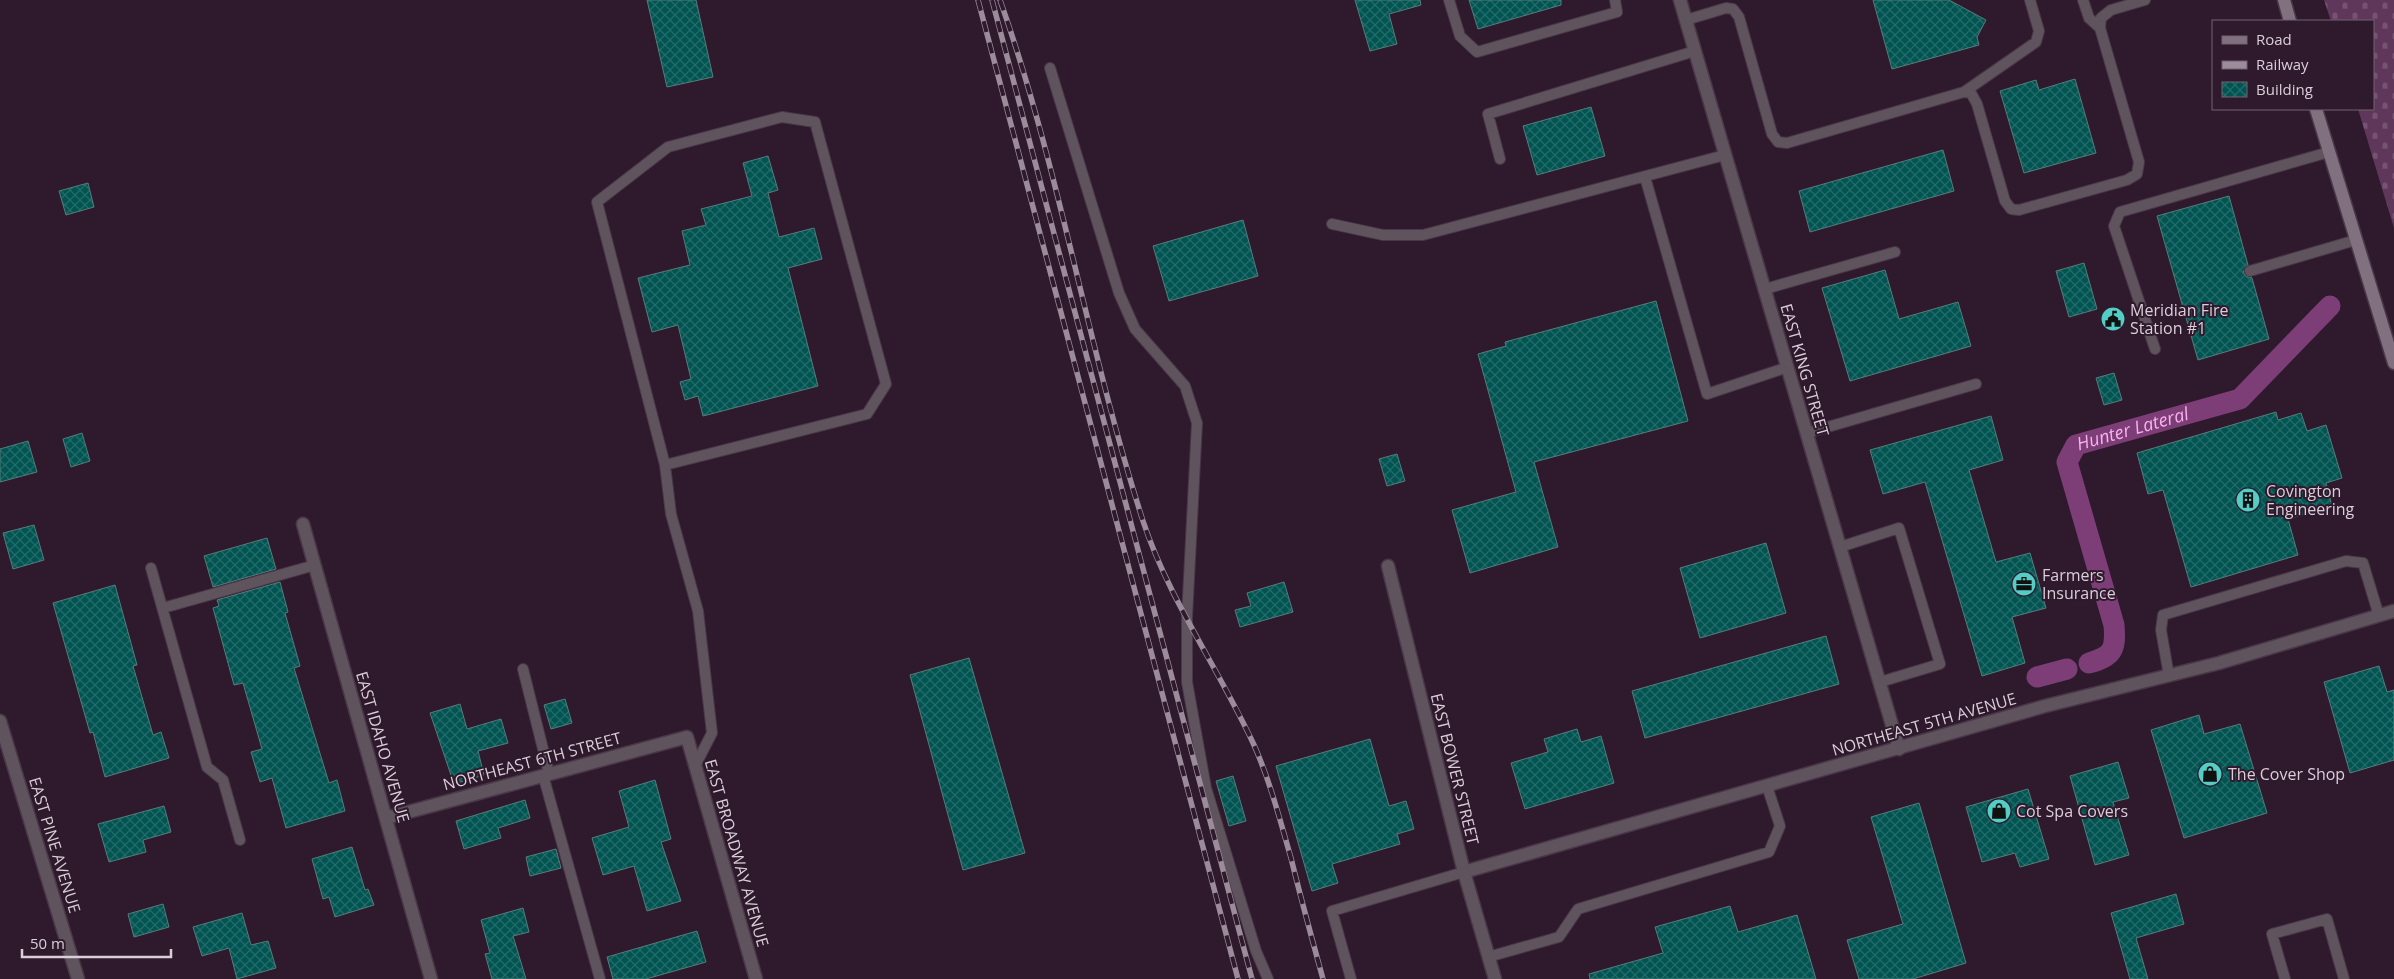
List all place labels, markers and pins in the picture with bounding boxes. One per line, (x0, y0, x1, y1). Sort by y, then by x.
place label: Meridian Fire Station #1 (2130, 299, 2228, 339)
public building icon: Meridian Fire Station #1 (2100, 306, 2126, 332)
place label: Covington Engineering (2266, 480, 2355, 520)
building icon: Covington Engineering (2235, 487, 2261, 513)
place label: Farmers Insurance (2042, 564, 2116, 604)
office icon: Farmers Insurance (2011, 571, 2037, 597)
shop icon: The Cover Shop (2197, 761, 2223, 787)
place label: The Cover Shop (2228, 763, 2345, 785)
shop icon: Cot Spa Covers (1986, 798, 2012, 824)
place label: Cot Spa Covers (2016, 800, 2128, 822)

